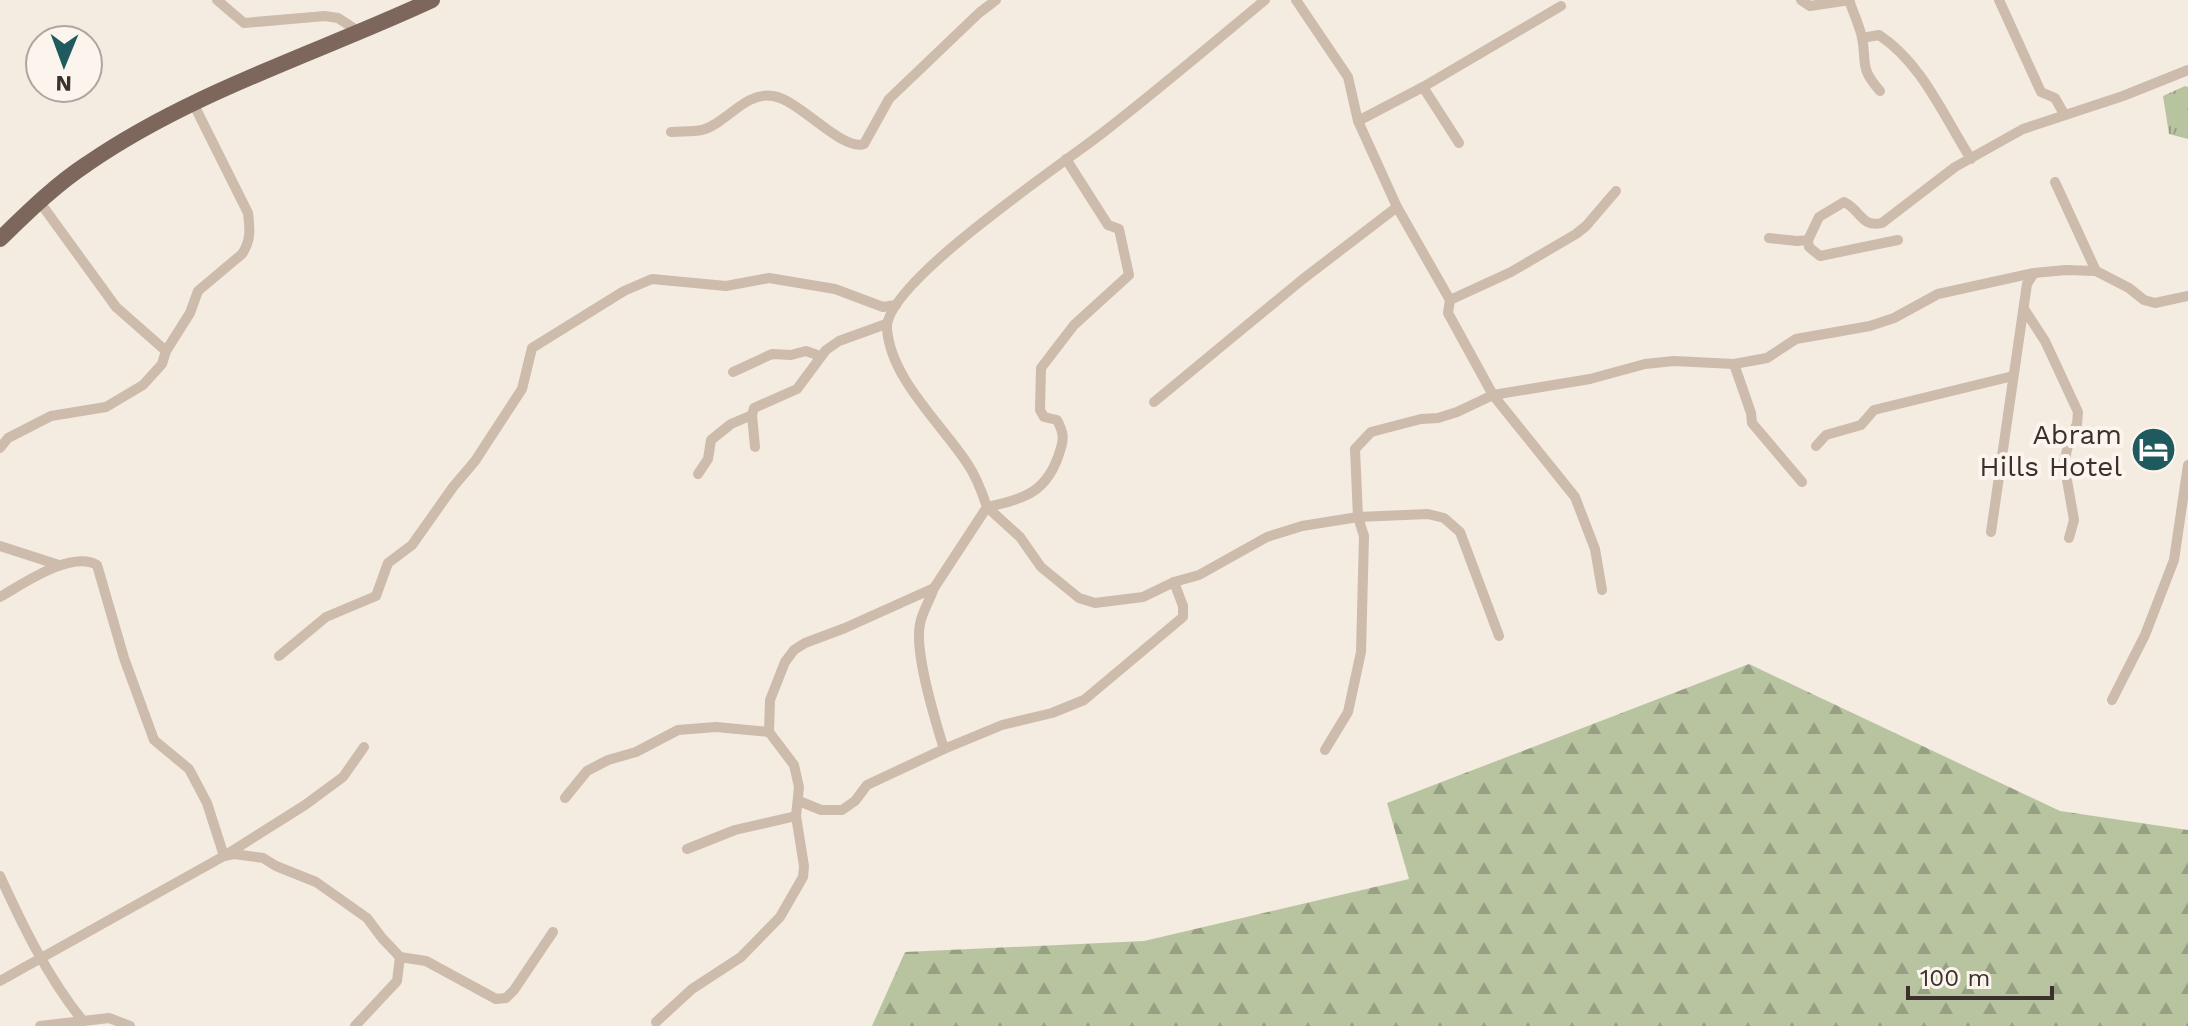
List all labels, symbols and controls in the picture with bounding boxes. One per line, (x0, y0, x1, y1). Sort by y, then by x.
north arrow (24, 24, 104, 104)
text: N (55, 71, 72, 96)
place label: Abram Hills Hotel (1979, 418, 2122, 483)
hotel icon: Abram Hills Hotel (2129, 426, 2177, 474)
scale bar (1908, 950, 2052, 1000)
text: 100 m (1920, 964, 1990, 992)

